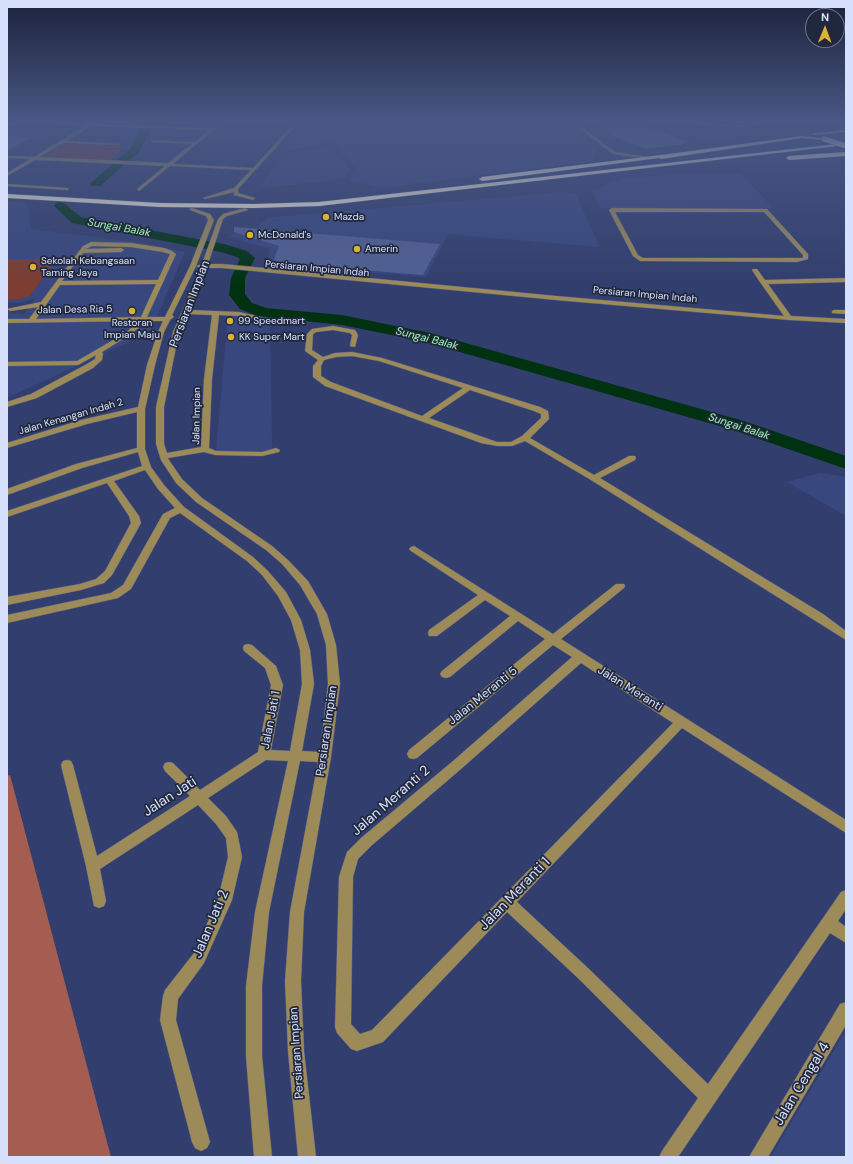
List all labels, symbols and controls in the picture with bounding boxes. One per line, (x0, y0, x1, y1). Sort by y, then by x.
north arrow (805, 8, 845, 48)
text: N (821, 10, 829, 24)
place label: Mazda (334, 211, 364, 223)
marker: Mazda (321, 212, 331, 222)
water label: Sungai Balak (86, 216, 152, 240)
place label: McDonald's (258, 229, 311, 241)
marker: McDonald's (245, 230, 255, 240)
place label: Amerin (365, 243, 398, 255)
marker: Amerin (352, 244, 362, 254)
place label: Sekolah Kebangsaan Taming Jaya (41, 255, 135, 278)
street label: Persiaran Impian Indah (264, 258, 370, 280)
street label: Persiaran Impian (167, 259, 213, 349)
marker: Sekolah Kebangsaan Taming Jaya (28, 262, 38, 272)
street label: Persiaran Impian Indah (592, 284, 698, 306)
street label: Jalan Desa Ria 5 (38, 303, 112, 317)
marker: Restoran Impian Maju (127, 306, 137, 316)
place label: 99 Speedmart (238, 315, 305, 327)
marker: 99 Speedmart (225, 316, 235, 326)
place label: Restoran Impian Maju (104, 317, 160, 340)
water label: Sungai Balak (394, 325, 460, 353)
place label: KK Super Mart (239, 331, 305, 343)
marker: KK Super Mart (226, 332, 236, 342)
street label: Jalan Impian (190, 387, 204, 445)
street label: Jalan Kenangan Indah 2 (17, 396, 125, 438)
water label: Sungai Balak (707, 411, 771, 443)
street label: Jalan Meranti (595, 663, 665, 715)
street label: Jalan Meranti 5 (446, 664, 520, 728)
street label: Persiaran Impian (313, 685, 341, 777)
street label: Jalan Jati 1 (258, 690, 284, 750)
street label: Jalan Meranti 2 (348, 762, 434, 840)
street label: Jalan Jati (140, 774, 200, 820)
street label: Jalan Meranti 1 (476, 854, 554, 934)
street label: Jalan Jati 2 (189, 887, 233, 961)
street label: Persiaran Impian (287, 1007, 307, 1099)
street label: Jalan Cengal 4 (771, 1039, 833, 1129)

